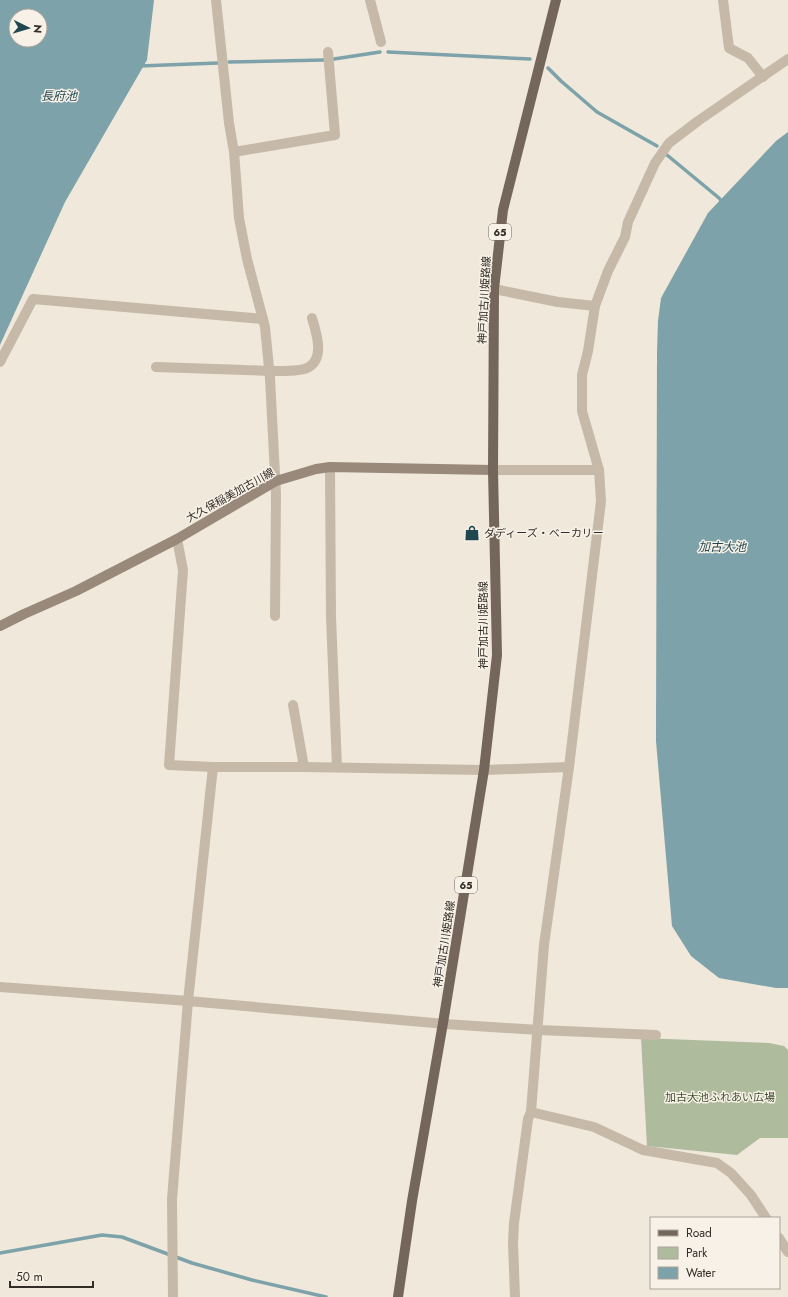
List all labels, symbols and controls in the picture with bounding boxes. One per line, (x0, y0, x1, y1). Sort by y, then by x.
north arrow (8, 8, 48, 48)
text: N (30, 24, 46, 34)
water label: 長府池 (41, 87, 78, 105)
road number: 65 (489, 224, 511, 240)
street label: 神戸加古川姫路線 (474, 256, 494, 344)
street label: 大久保稲美加古川線 (183, 464, 277, 526)
shop icon: ダディーズ・ベーカリー (463, 524, 481, 542)
place label: ダディーズ・ベーカリー (484, 525, 604, 541)
water label: 加古大池 (698, 538, 747, 556)
street label: 神戸加古川姫路線 (475, 581, 491, 669)
road number: 65 (455, 877, 477, 893)
street label: 神戸加古川姫路線 (429, 899, 459, 989)
park label: 加古大池ふれあい広場 (665, 1089, 775, 1105)
legend (650, 1217, 780, 1289)
text: Road (686, 1224, 712, 1242)
text: Park (686, 1244, 708, 1262)
scale bar (10, 1263, 93, 1289)
text: Water (686, 1264, 717, 1282)
text: 50 m (16, 1268, 43, 1286)

